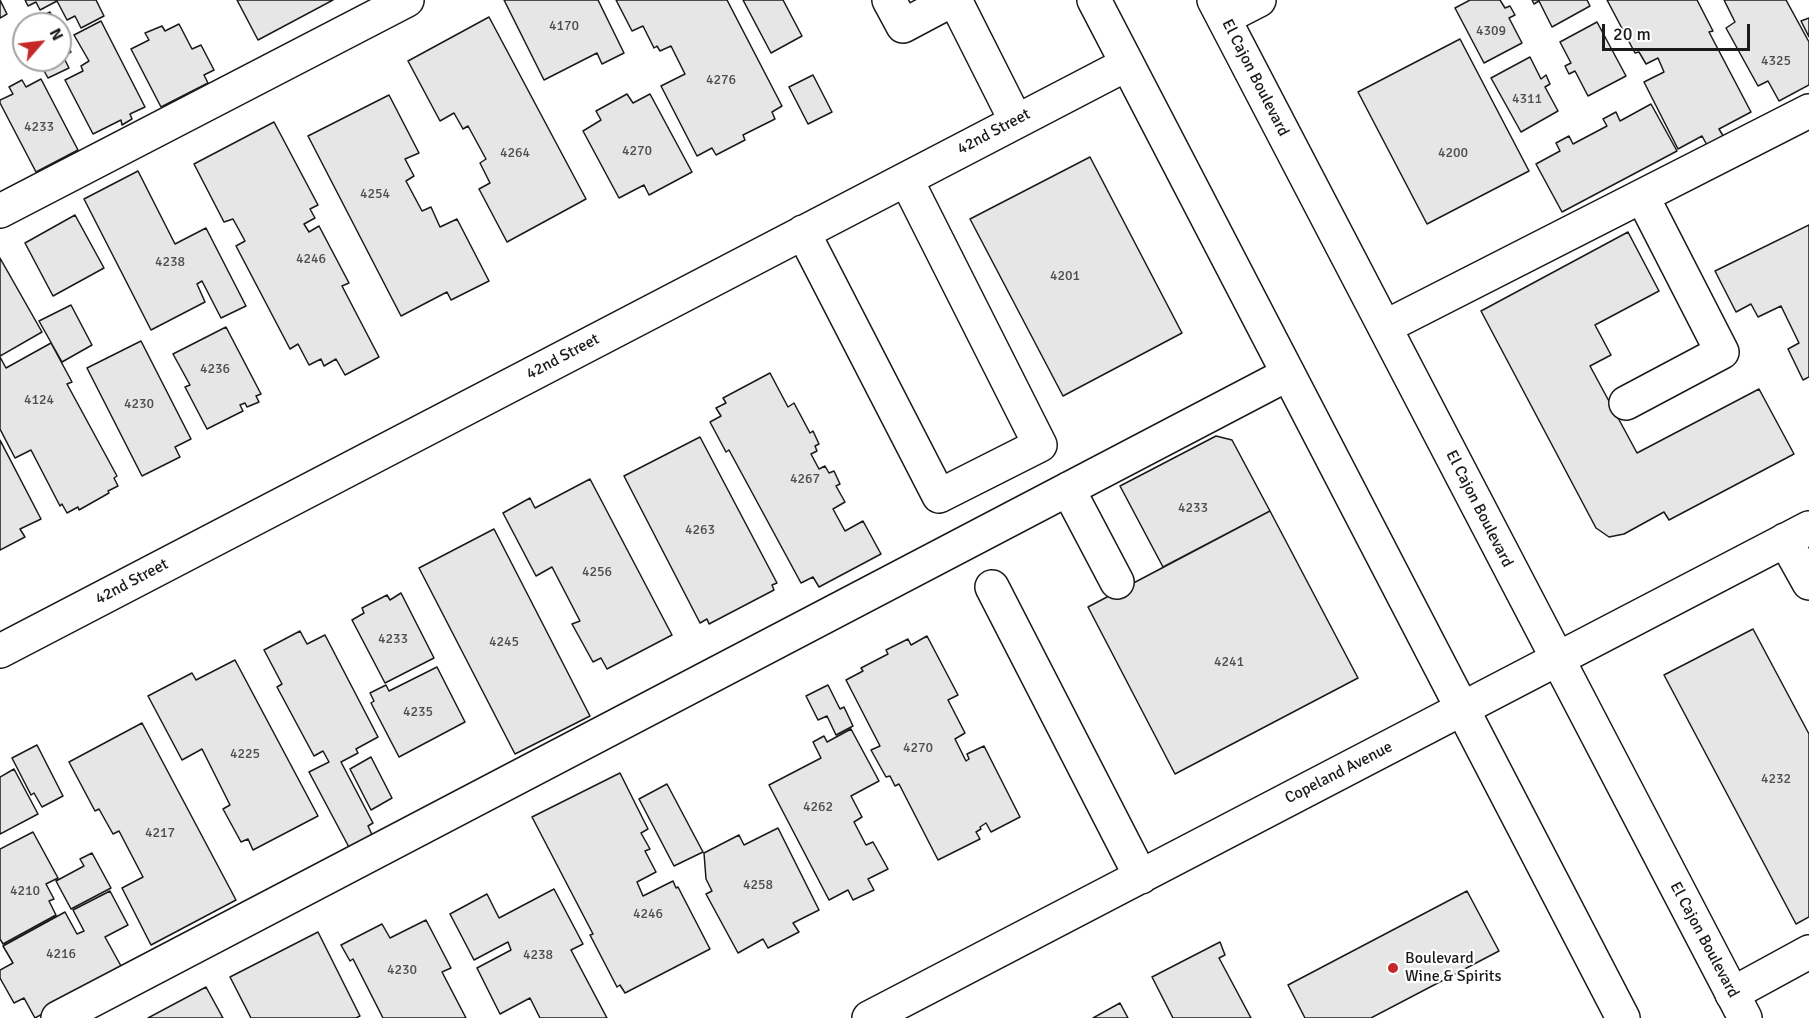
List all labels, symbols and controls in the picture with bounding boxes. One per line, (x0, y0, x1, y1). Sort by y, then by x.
north arrow (12, 12, 72, 72)
scale bar (1605, 12, 1754, 50)
street label: El Cajon Boulevard (1217, 16, 1293, 140)
house number: 4170 (549, 18, 579, 34)
house number: 4309 (1476, 23, 1506, 39)
text: 20 m (1613, 23, 1651, 45)
text: N (45, 25, 68, 44)
house number: 4325 (1761, 53, 1791, 69)
house number: 4276 (706, 72, 736, 88)
house number: 4311 (1512, 91, 1542, 107)
street label: 42nd Street (954, 105, 1034, 159)
house number: 4233 (24, 119, 54, 135)
house number: 4270 (622, 143, 652, 159)
house number: 4264 (500, 145, 530, 161)
house number: 4200 (1438, 145, 1468, 161)
house number: 4254 (360, 186, 390, 202)
house number: 4246 (296, 251, 326, 267)
house number: 4238 (155, 254, 185, 270)
house number: 4201 (1050, 268, 1080, 284)
street label: 42nd Street (523, 330, 603, 384)
house number: 4236 (200, 361, 230, 377)
house number: 4124 (24, 392, 54, 408)
house number: 4230 (124, 396, 154, 412)
street label: El Cajon Boulevard (1441, 447, 1517, 571)
house number: 4267 (790, 471, 820, 487)
house number: 4233 (1178, 500, 1208, 516)
house number: 4263 (685, 522, 715, 538)
street label: 42nd Street (92, 555, 172, 609)
house number: 4256 (582, 564, 612, 580)
house number: 4233 (378, 631, 408, 647)
house number: 4245 (489, 634, 519, 650)
house number: 4241 (1214, 654, 1244, 670)
house number: 4235 (403, 704, 433, 720)
street label: Copeland Avenue (1282, 738, 1396, 808)
house number: 4270 (903, 740, 933, 756)
house number: 4225 (230, 746, 260, 762)
house number: 4232 (1761, 771, 1791, 787)
house number: 4262 (803, 799, 833, 815)
house number: 4217 (145, 825, 175, 841)
house number: 4258 (743, 877, 773, 893)
street label: El Cajon Boulevard (1665, 879, 1743, 1001)
house number: 4210 (10, 883, 40, 899)
house number: 4246 (633, 906, 663, 922)
house number: 4216 (46, 946, 76, 962)
house number: 4238 (523, 947, 553, 963)
place label: Boulevard Wine & Spirits (1405, 949, 1501, 987)
marker: Boulevard Wine & Spirits (1386, 961, 1400, 975)
house number: 4230 (387, 962, 417, 978)

